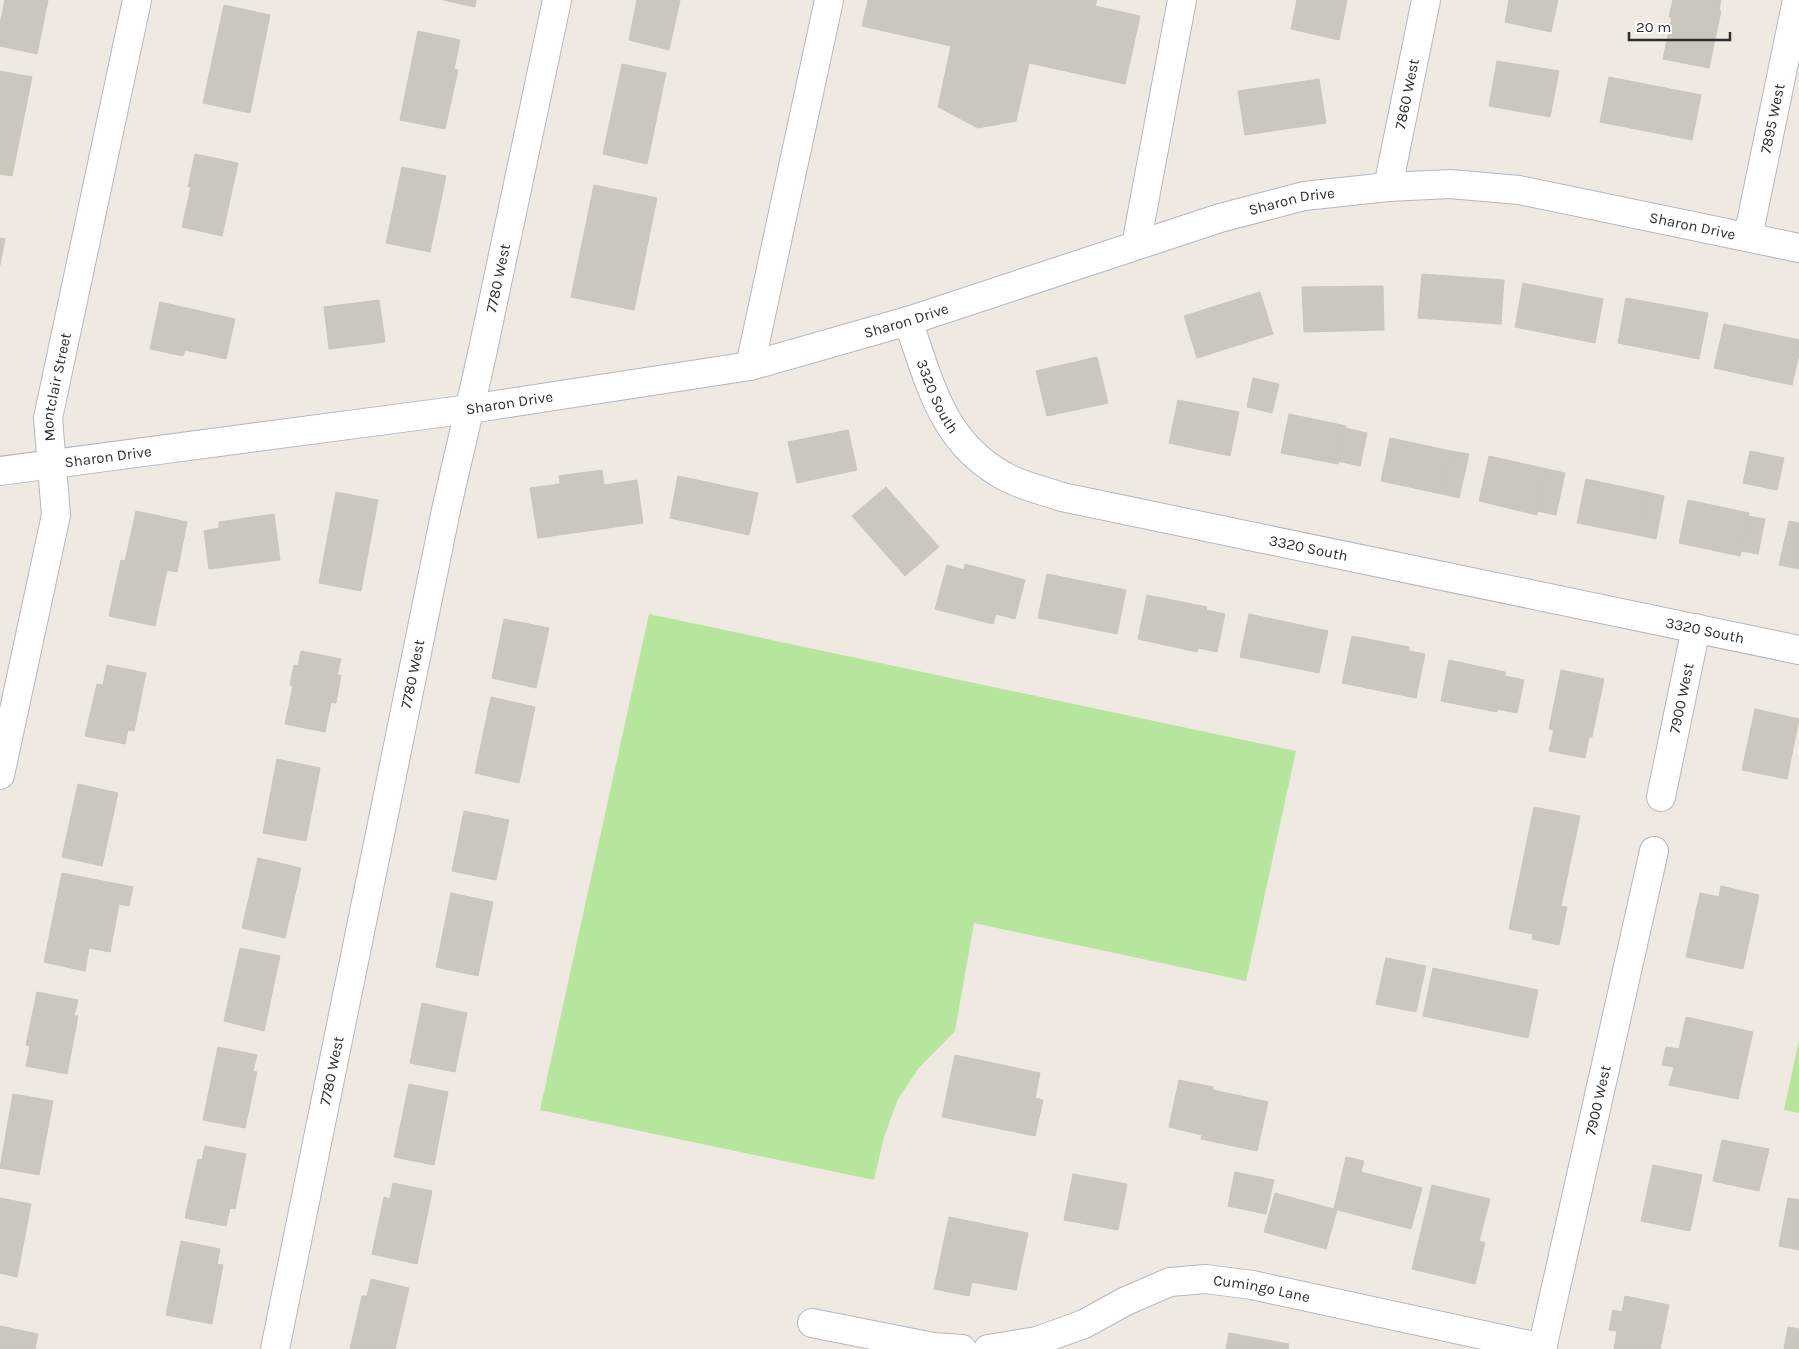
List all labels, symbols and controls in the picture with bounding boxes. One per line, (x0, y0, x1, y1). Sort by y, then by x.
scale bar (1629, 10, 1730, 42)
text: 20 m (1636, 18, 1671, 36)
street label: 7860 West (1391, 57, 1423, 131)
street label: 7895 West (1756, 81, 1789, 155)
street label: Sharon Drive (1247, 184, 1336, 219)
street label: Sharon Drive (1648, 208, 1737, 244)
street label: 7780 West (482, 242, 514, 314)
street label: Sharon Drive (862, 299, 951, 342)
street label: Montclair Street (39, 331, 75, 442)
street label: 3320 South (913, 357, 962, 437)
street label: Sharon Drive (465, 387, 554, 418)
street label: Sharon Drive (63, 442, 153, 471)
street label: 3320 South (1267, 531, 1349, 565)
street label: 3320 South (1664, 614, 1746, 647)
street label: 7780 West (397, 637, 428, 710)
street label: 7900 West (1665, 661, 1698, 735)
street label: 7780 West (316, 1034, 348, 1107)
street label: 7900 West (1581, 1063, 1615, 1137)
street label: Cumingo Lane (1212, 1271, 1312, 1306)

